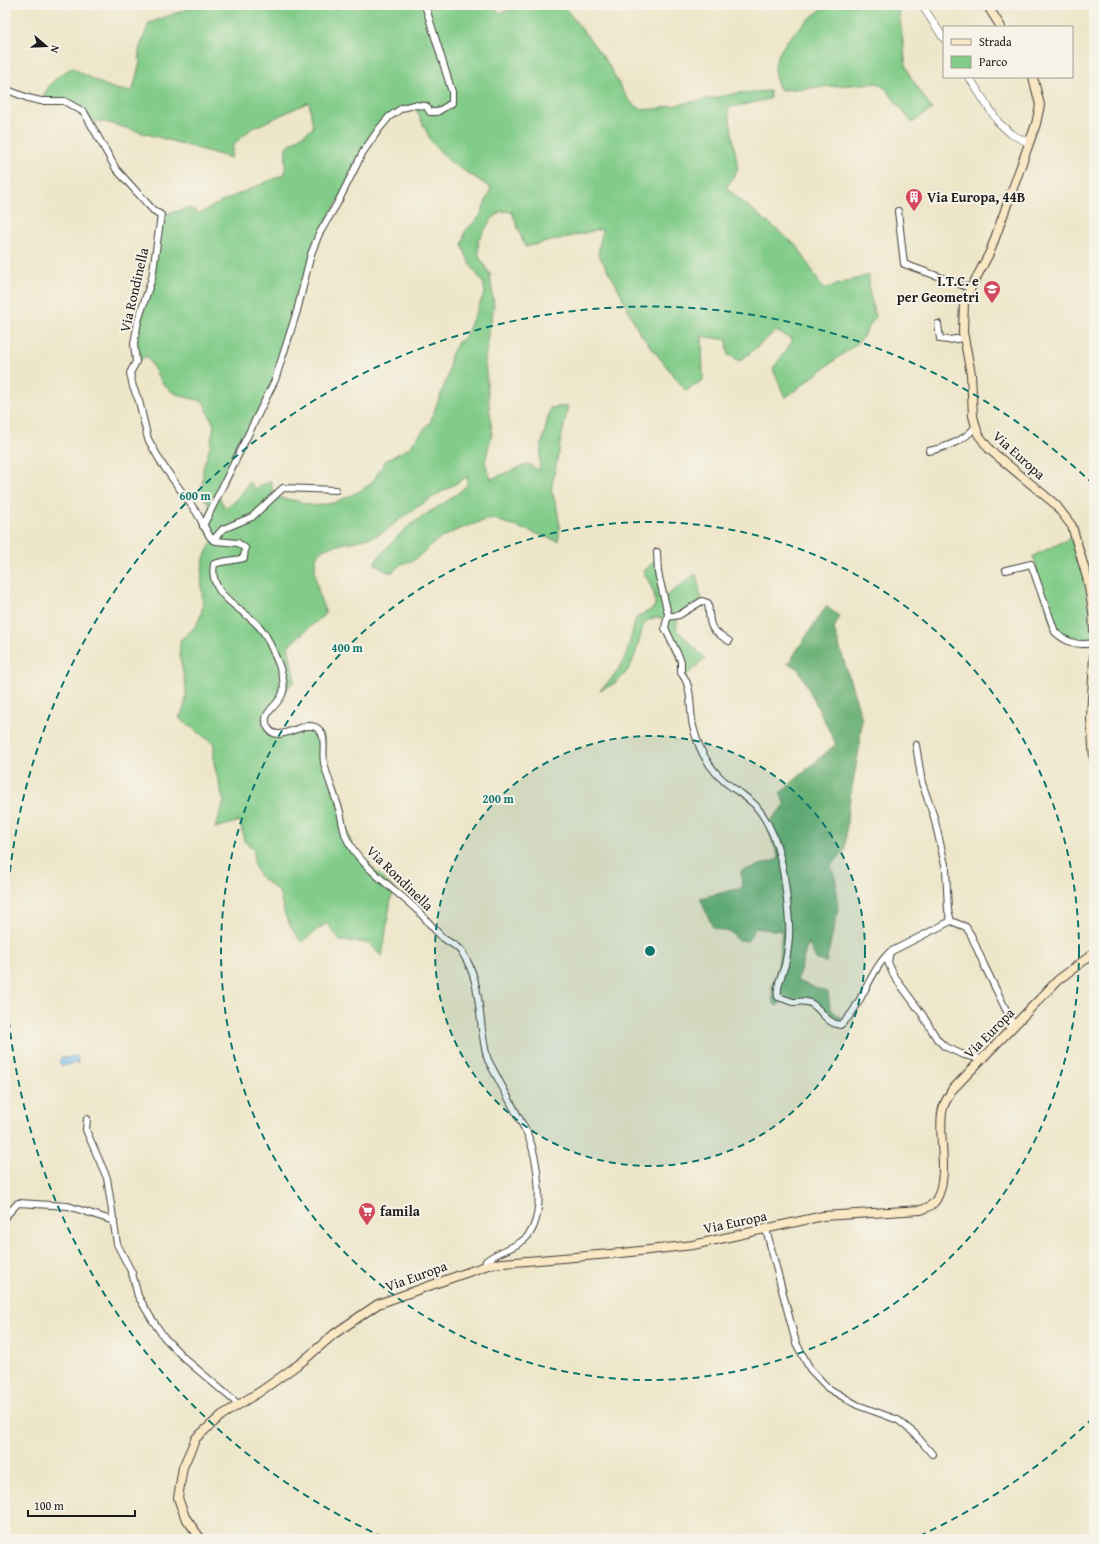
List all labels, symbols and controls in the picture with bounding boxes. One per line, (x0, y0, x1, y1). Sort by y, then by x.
north arrow (26, 26, 66, 66)
legend (943, 26, 1073, 78)
text: Strada (979, 33, 1012, 50)
text: N (46, 43, 64, 56)
text: Parco (979, 53, 1007, 70)
building icon: Via Europa, 44B (904, 187, 924, 212)
place label: Via Europa, 44B (927, 187, 1026, 207)
street label: Via Rondinella (115, 245, 154, 334)
place label: I.T.C. e per Geometri (897, 271, 980, 307)
school or university icon: I.T.C. e per Geometri (982, 279, 1002, 304)
street label: Via Europa (988, 426, 1050, 484)
text: 600 m (179, 487, 212, 504)
text: 400 m (331, 639, 364, 656)
text: 200 m (482, 790, 515, 807)
street label: Via Rondinella (362, 841, 438, 915)
centre of rings (643, 944, 657, 958)
street label: Via Europa (959, 1003, 1019, 1063)
supermarket icon: famila (357, 1201, 377, 1226)
place label: famila (380, 1201, 421, 1221)
street label: Via Europa (701, 1205, 769, 1238)
street label: Via Europa (382, 1255, 450, 1296)
scale bar (28, 1492, 135, 1518)
text: 100 m (34, 1497, 64, 1514)

